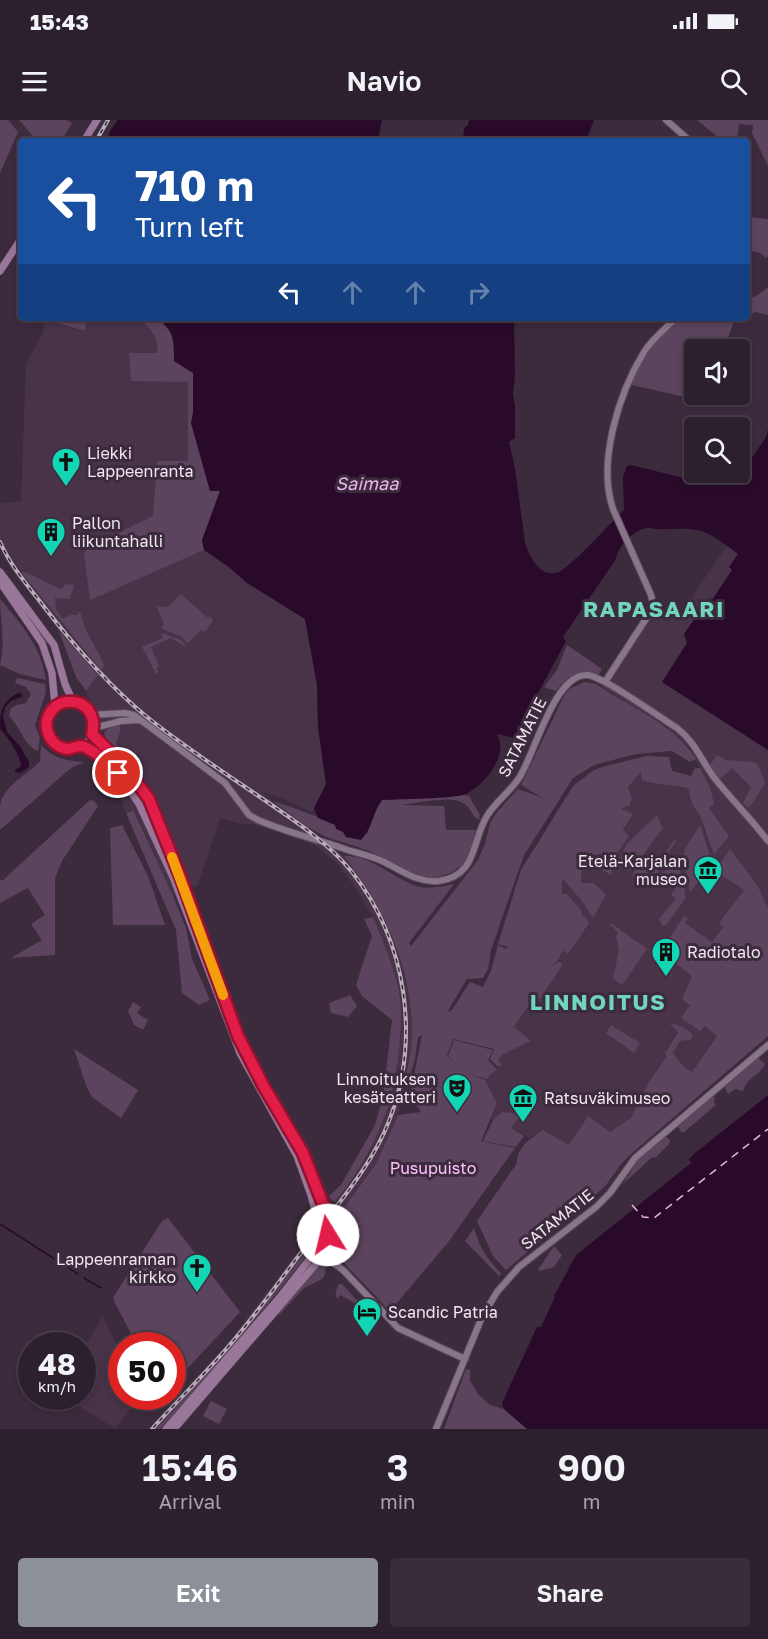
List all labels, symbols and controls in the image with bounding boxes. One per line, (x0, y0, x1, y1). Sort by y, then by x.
text: 15:43 (30, 8, 89, 35)
icon: menu (18, 65, 51, 98)
text: Navio (347, 65, 421, 97)
icon: search (717, 65, 750, 98)
text: 710 m (135, 160, 254, 210)
icon: left (36, 162, 114, 240)
text: Turn left (135, 211, 244, 243)
icon: left (273, 276, 306, 309)
icon: ahead (336, 276, 369, 309)
icon: ahead (399, 276, 432, 309)
icon: right (462, 276, 495, 309)
map controls (684, 339, 750, 483)
button: sound (684, 339, 750, 405)
button: search (684, 417, 750, 483)
place label: Liekki Lappeenranta (87, 443, 194, 481)
church icon: Liekki Lappeenranta (50, 446, 82, 488)
water label: Saimaa (336, 472, 399, 494)
place label: Pallon liikuntahalli (72, 513, 163, 551)
building icon: Pallon liikuntahalli (35, 516, 67, 558)
district label: RAPASAARI (583, 595, 725, 622)
street label: SATAMATIE (493, 694, 551, 780)
pin (92, 747, 143, 798)
icon: arrive (101, 756, 134, 789)
place label: Etelä-Karjalan museo (578, 851, 687, 889)
museum icon: Etelä-Karjalan museo (692, 854, 724, 896)
building icon: Radiotalo (650, 936, 682, 978)
place label: Radiotalo (687, 942, 761, 962)
district label: LINNOITUS (530, 988, 666, 1015)
place label: Linnoituksen kesäteatteri (336, 1069, 436, 1107)
theatre icon: Linnoituksen kesäteatteri (441, 1072, 473, 1114)
museum icon: Ratsuväkimuseo (507, 1082, 539, 1124)
place label: Ratsuväkimuseo (544, 1088, 670, 1108)
park label: Pusupuisto (390, 1158, 476, 1178)
street label: SATAMATIE (517, 1184, 597, 1254)
position arrow (296, 1203, 360, 1267)
place label: Lappeenrannan kirkko (56, 1249, 176, 1287)
church icon: Lappeenrannan kirkko (181, 1252, 213, 1294)
hotel icon: Scandic Patria (351, 1296, 383, 1338)
place label: Scandic Patria (388, 1302, 498, 1322)
speed limit sign: 50 (108, 1332, 186, 1410)
text: 48 (38, 1346, 76, 1382)
text: km/h (38, 1377, 76, 1395)
text: 15:46 (142, 1446, 238, 1489)
text: 3 (387, 1446, 409, 1489)
text: 900 (557, 1446, 626, 1489)
text: Arrival (159, 1489, 221, 1513)
text: min (380, 1489, 415, 1513)
text: m (583, 1489, 601, 1513)
button: Exit (18, 1558, 378, 1627)
button: Share (390, 1558, 750, 1627)

